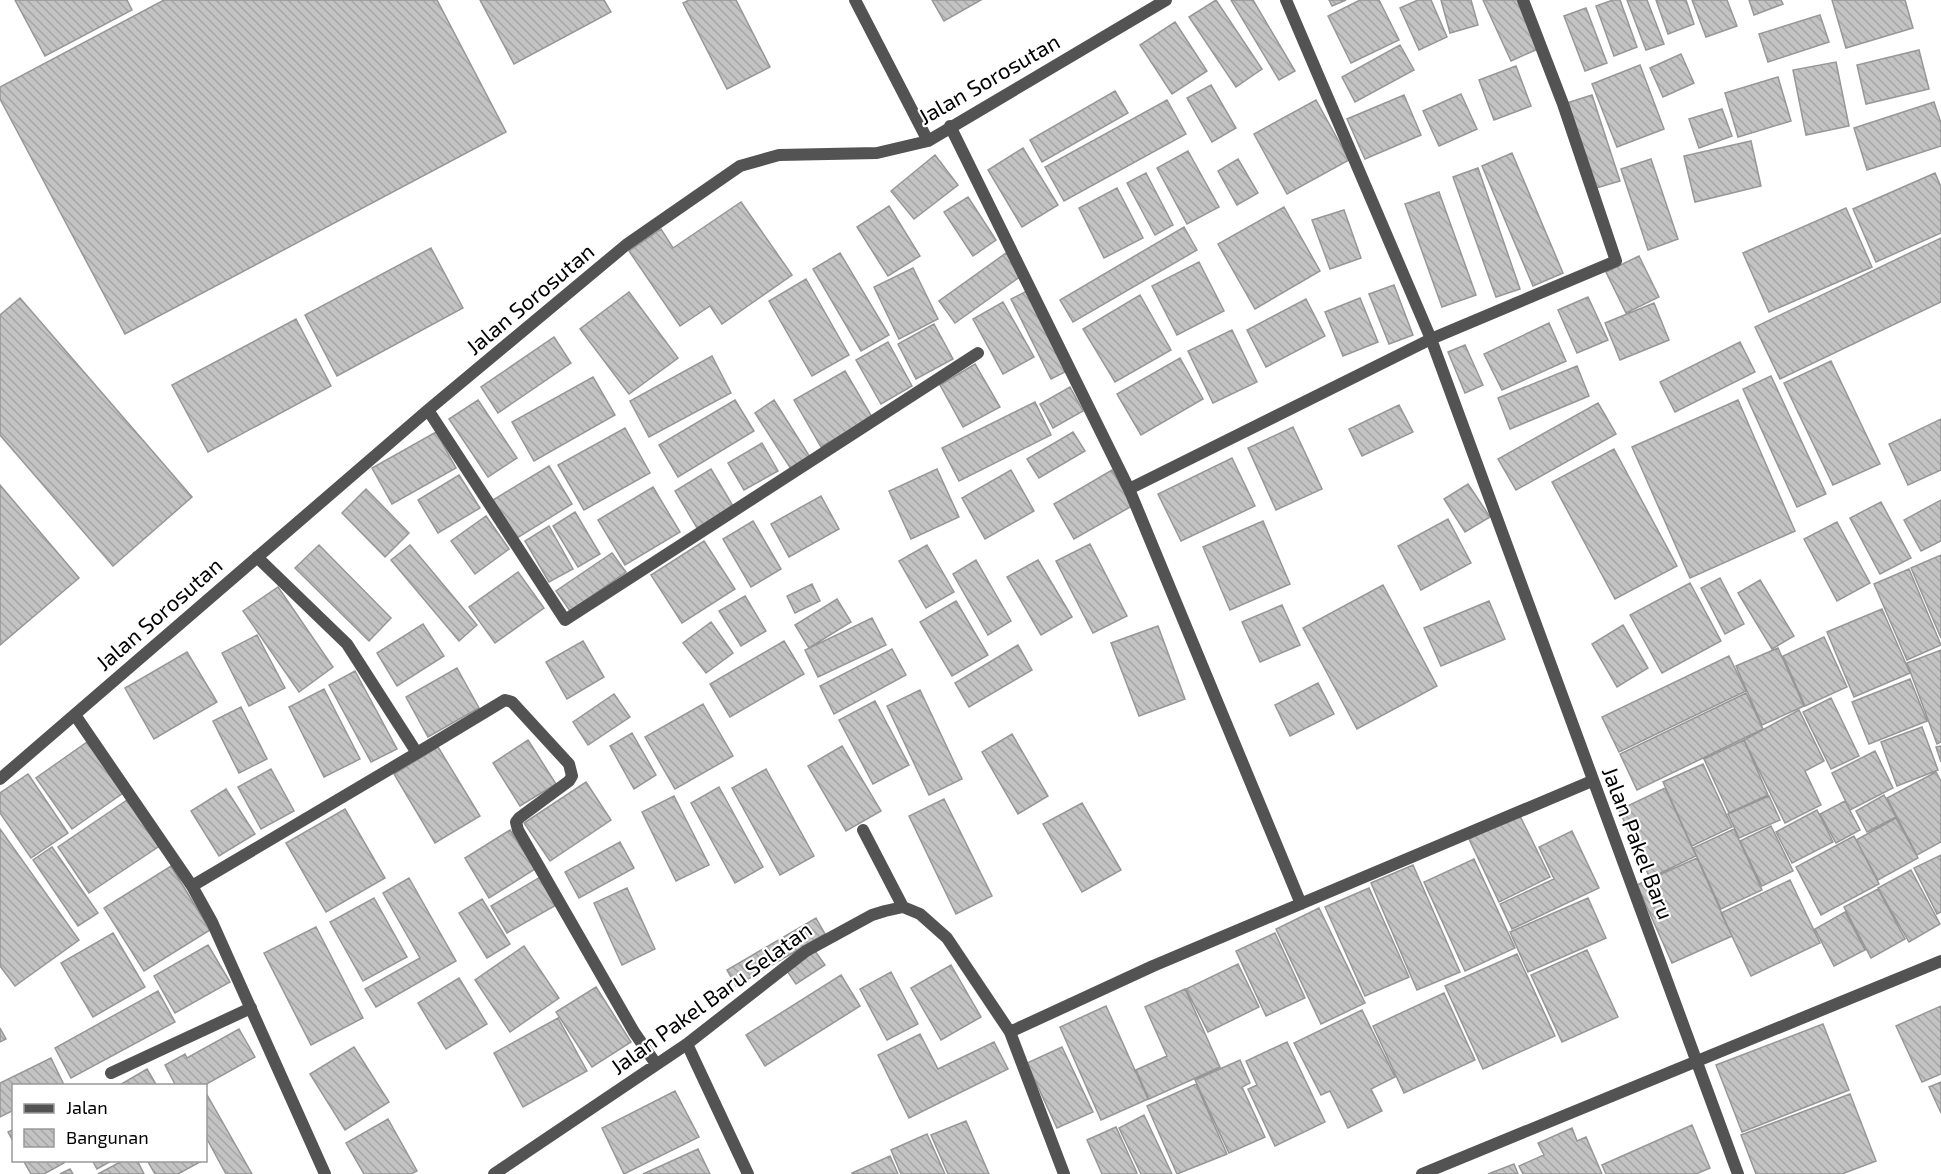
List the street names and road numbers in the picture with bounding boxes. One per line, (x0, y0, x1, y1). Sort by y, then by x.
street label: Jalan Sorosutan (913, 27, 1064, 129)
street label: Jalan Sorosutan (460, 237, 598, 359)
street label: Jalan Sorosutan (90, 551, 227, 675)
street label: Jalan Pakel Baru (1598, 763, 1680, 923)
street label: Jalan Pakel Baru Selatan (605, 915, 816, 1079)

